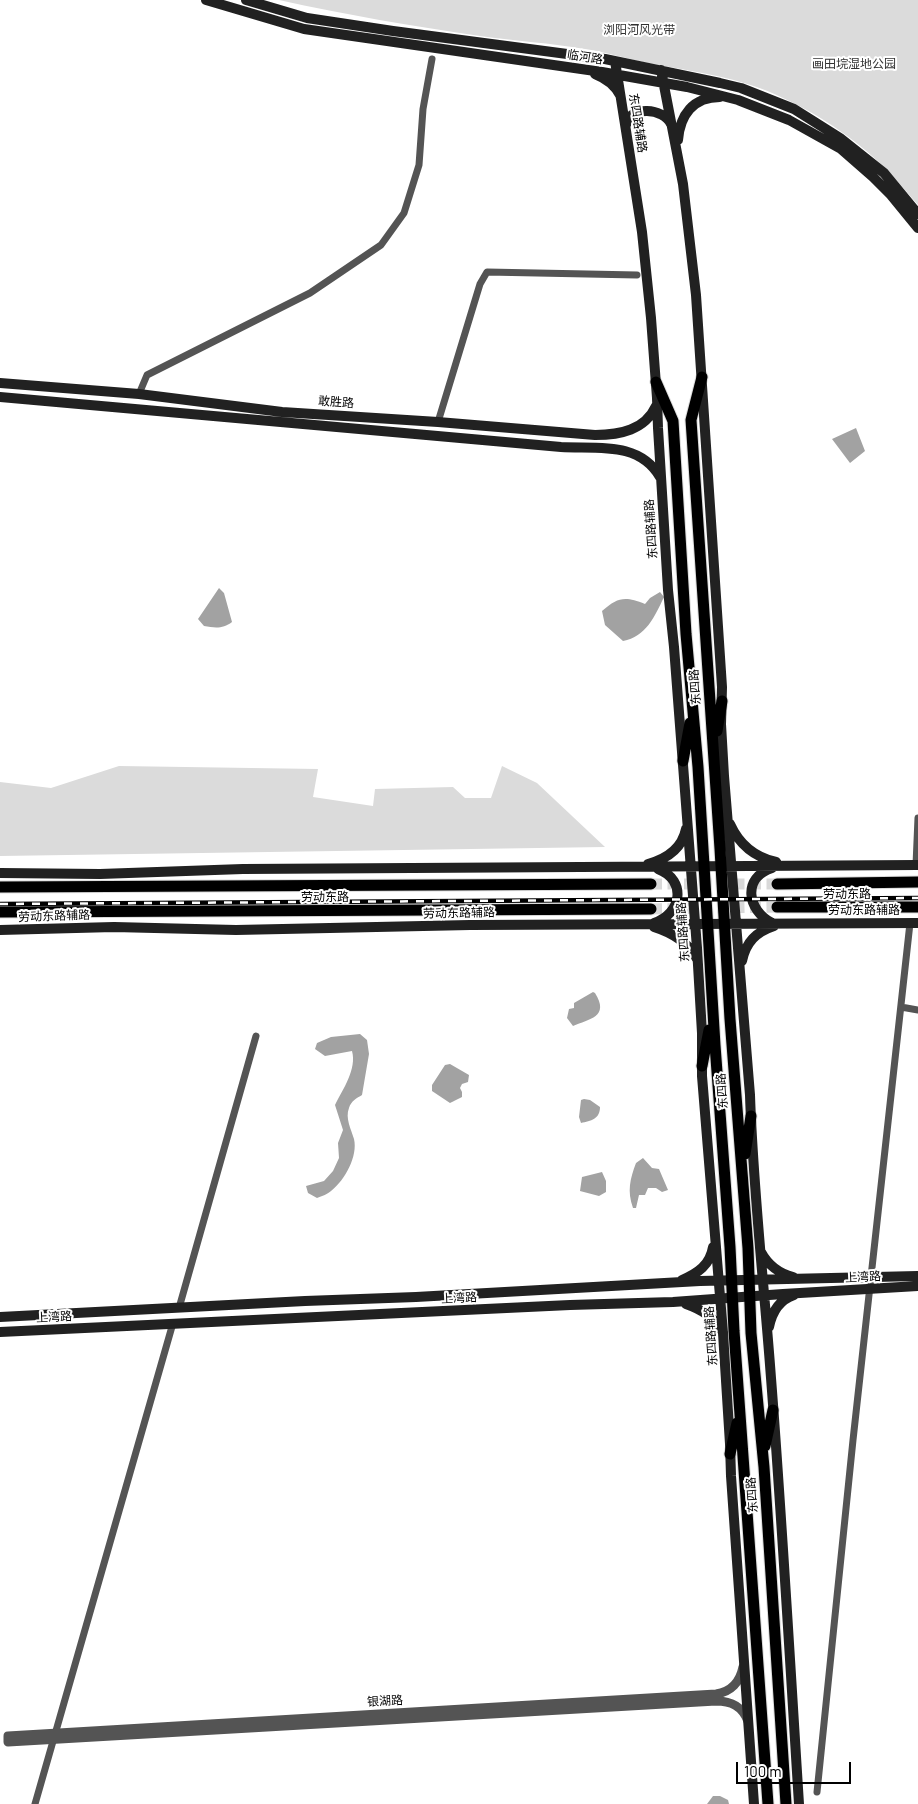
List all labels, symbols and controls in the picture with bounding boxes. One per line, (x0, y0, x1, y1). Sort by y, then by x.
park label: 浏阳河风光带 (603, 23, 675, 37)
street label: 临河路 (566, 47, 604, 67)
park label: 画田垸湿地公园 (812, 57, 896, 71)
street label: 东四路辅路 (626, 92, 650, 154)
street label: 敢胜路 (318, 394, 354, 410)
street label: 东四路辅路 (642, 499, 660, 559)
street label: 东四路 (687, 669, 703, 705)
street label: 劳动东路 (823, 887, 871, 901)
street label: 劳动东路 (301, 890, 349, 904)
street label: 东四路辅路 (674, 902, 692, 962)
street label: 劳动东路辅路 (828, 903, 900, 917)
street label: 劳动东路辅路 (423, 905, 495, 921)
street label: 劳动东路辅路 (18, 908, 90, 924)
street label: 东四路 (714, 1073, 730, 1109)
street label: 上湾路 (845, 1269, 881, 1285)
street label: 上湾路 (441, 1290, 477, 1306)
street label: 东四路辅路 (702, 1306, 720, 1366)
street label: 上湾路 (36, 1309, 72, 1325)
street label: 东四路 (744, 1477, 760, 1513)
street label: 银湖路 (367, 1693, 403, 1709)
scale bar (738, 1752, 853, 1784)
text: 100 m (744, 1762, 782, 1780)

